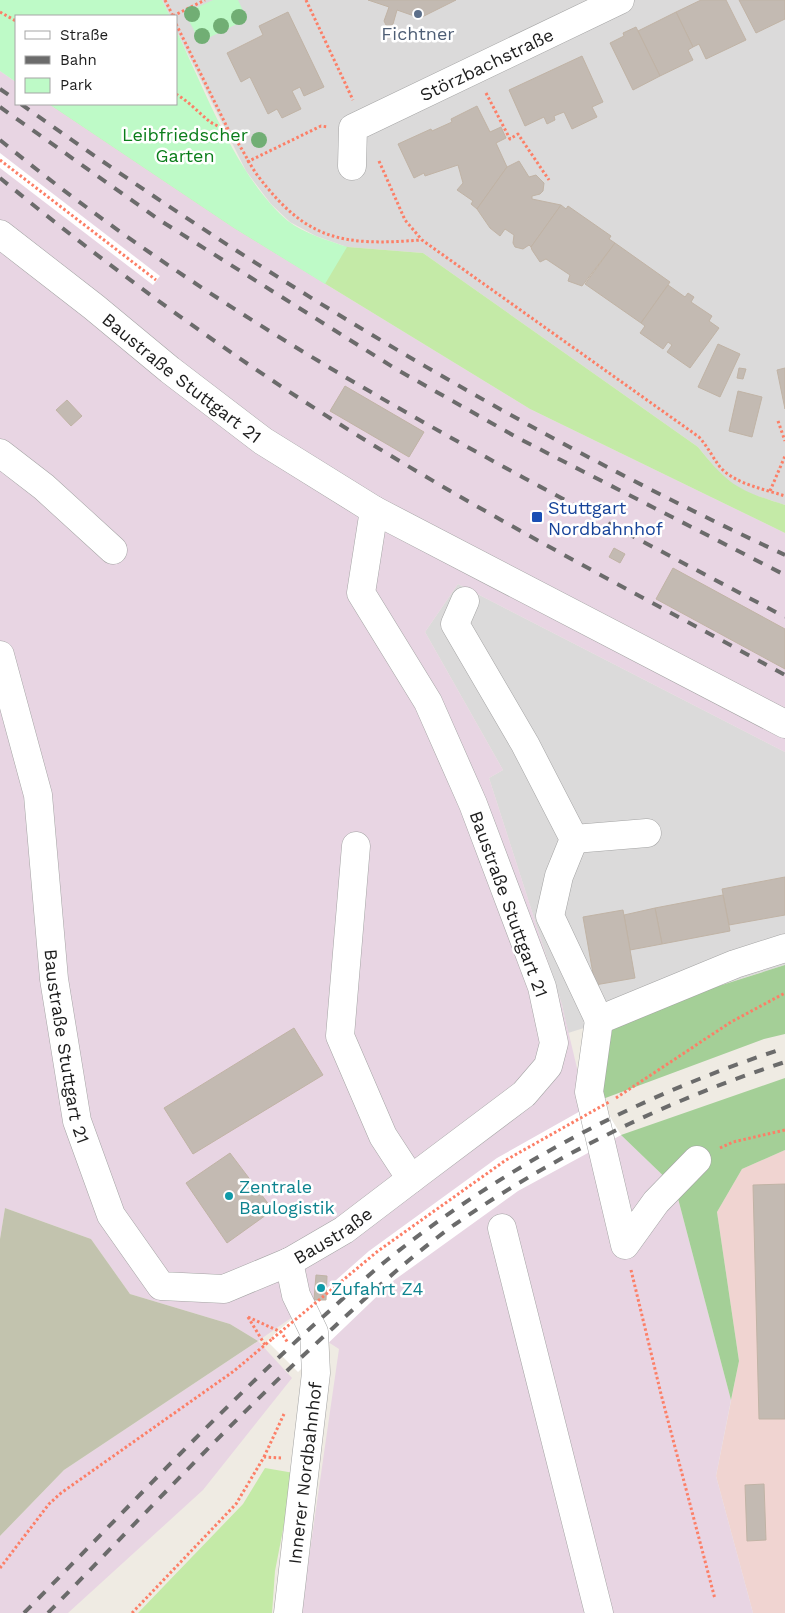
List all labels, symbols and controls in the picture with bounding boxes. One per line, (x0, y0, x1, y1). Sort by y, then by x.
marker: Fichtner (412, 8, 424, 20)
legend (15, 15, 178, 105)
place label: Fichtner (381, 23, 455, 44)
street label: Störzbachstraße (416, 23, 557, 105)
text: Straße (60, 26, 108, 44)
text: Bahn (60, 51, 97, 69)
text: Park (60, 76, 93, 94)
park label: Leibfriedscher Garten (122, 124, 248, 166)
street label: Baustraße Stuttgart 21 (98, 308, 266, 447)
place label: Stuttgart Nordbahnhof (548, 497, 663, 539)
marker: Stuttgart Nordbahnhof (530, 510, 544, 524)
street label: Baustraße Stuttgart 21 (465, 808, 553, 1000)
street label: Baustraße Stuttgart 21 (41, 948, 95, 1146)
place label: Zentrale Baulogistik (239, 1176, 335, 1218)
marker: Zentrale Baulogistik (223, 1190, 235, 1202)
street label: Baustraße (289, 1202, 376, 1268)
place label: Zufahrt Z4 (331, 1278, 424, 1299)
marker: Zufahrt Z4 (315, 1282, 327, 1294)
street label: Innerer Nordbahnhof (283, 1381, 325, 1565)

